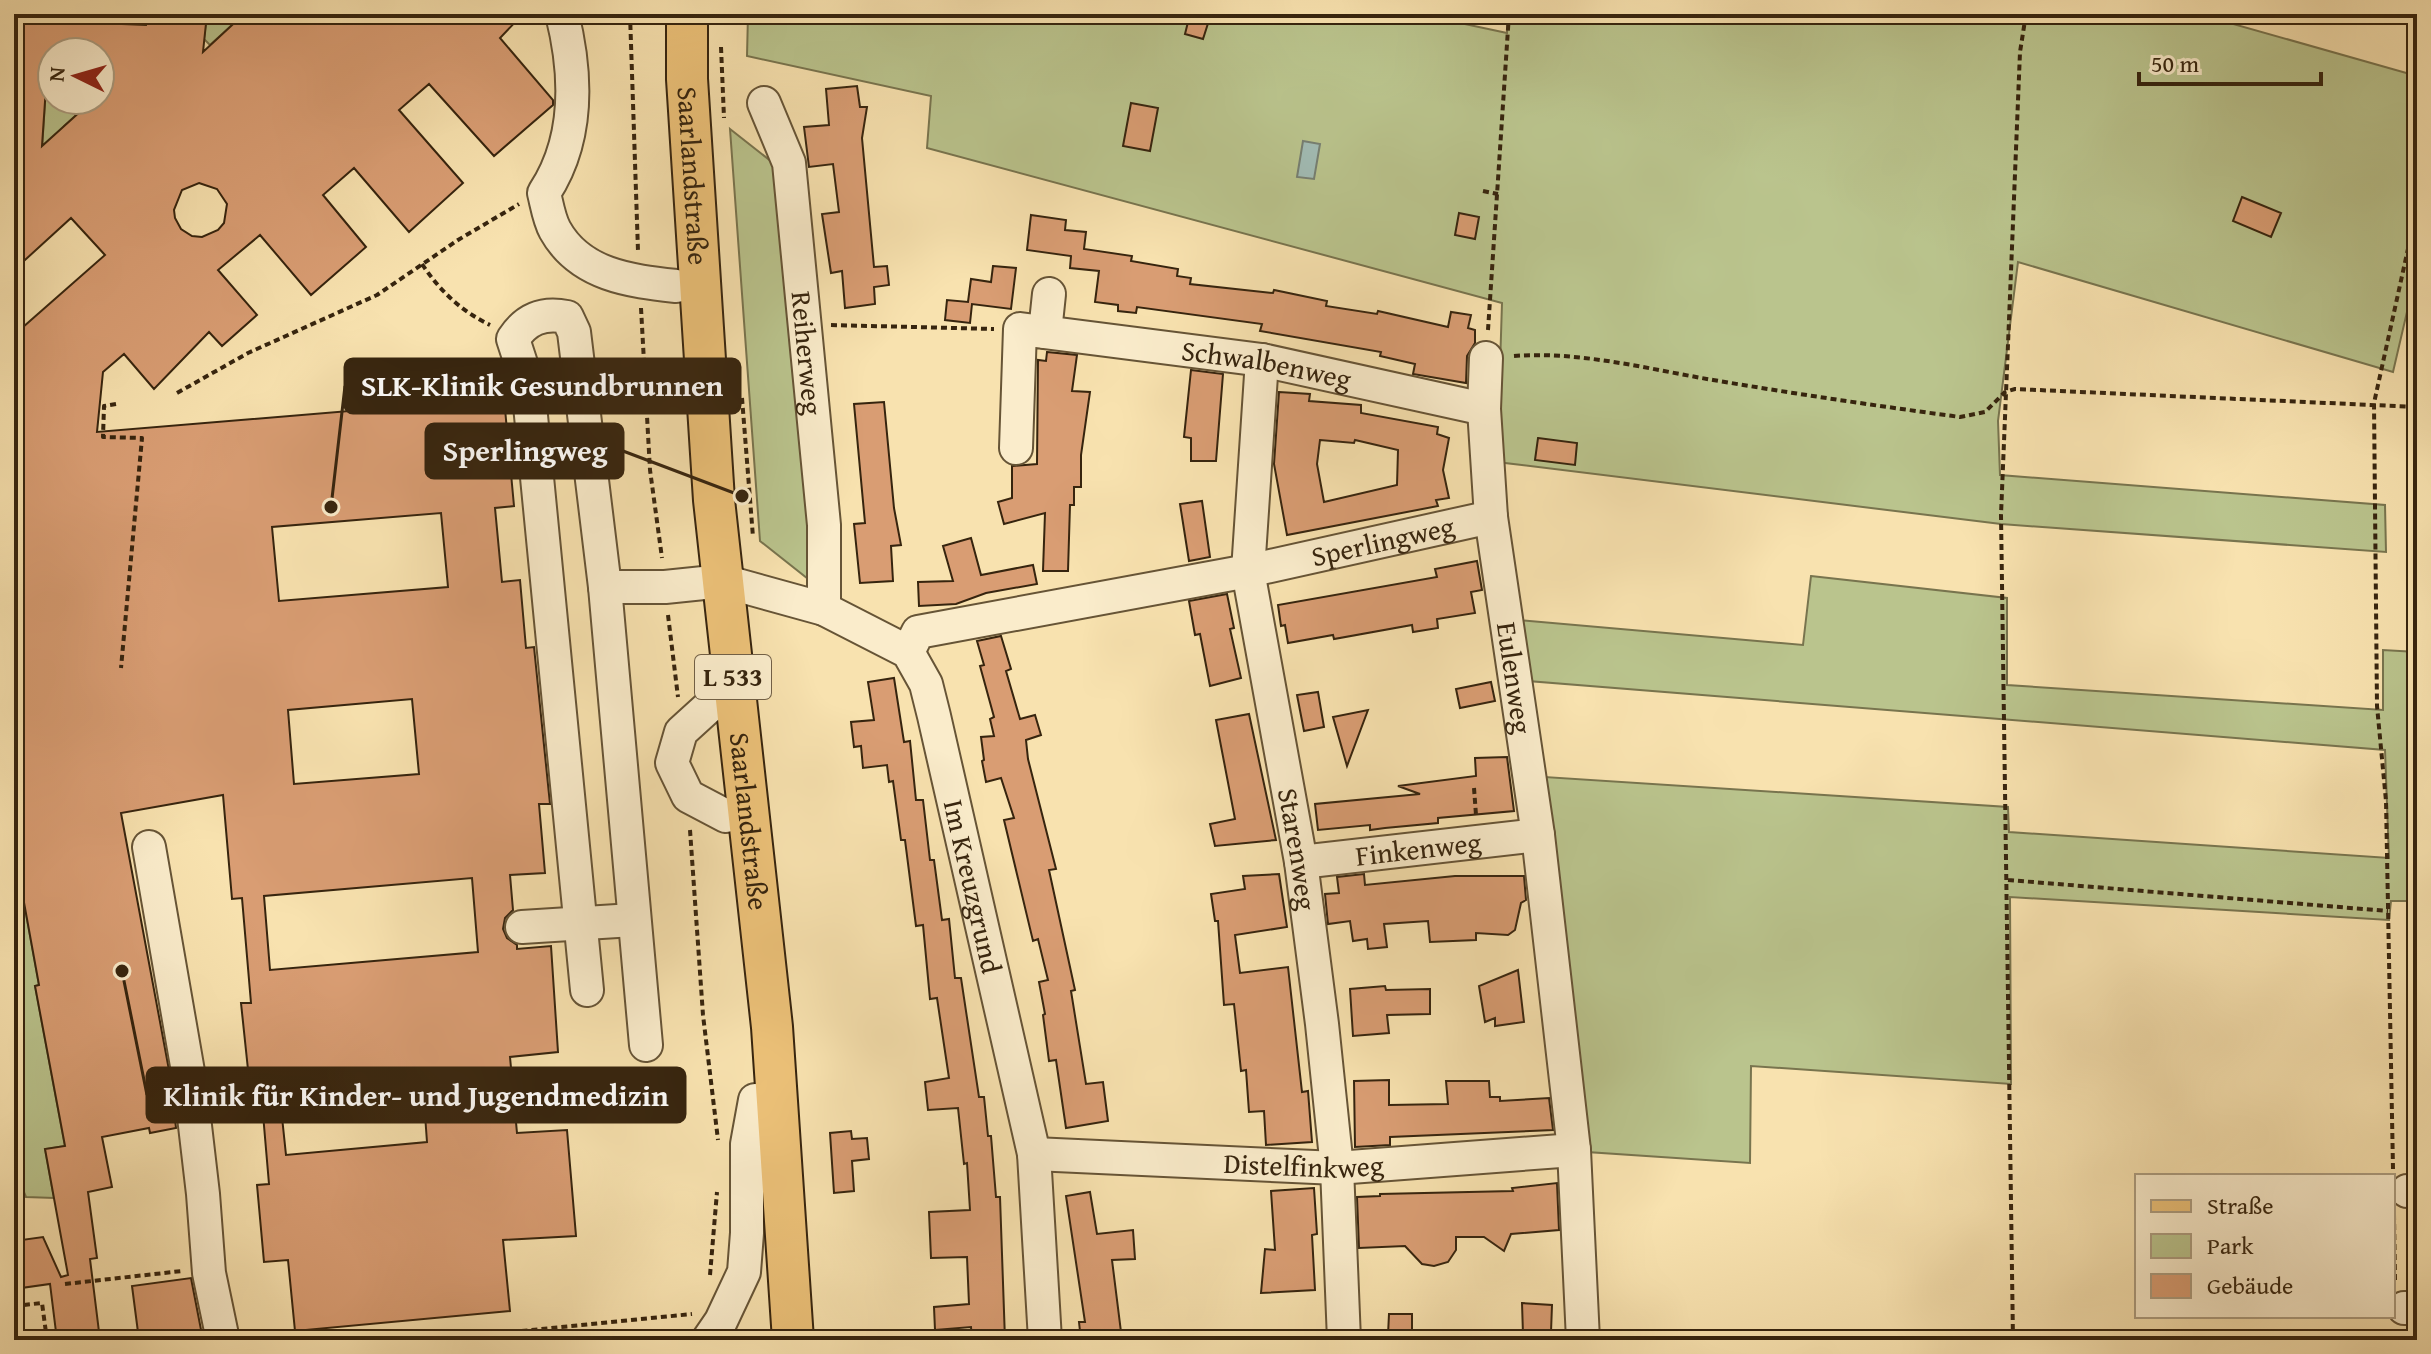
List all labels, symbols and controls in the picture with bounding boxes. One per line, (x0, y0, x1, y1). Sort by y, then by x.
north arrow (36, 36, 116, 116)
scale bar (2139, 36, 2321, 86)
text: 50 m (2151, 46, 2199, 81)
text: N (39, 65, 73, 83)
street label: Saarlandstraße (668, 85, 720, 266)
street label: Reiherweg (782, 289, 834, 417)
street label: Schwalbenweg (1179, 329, 1355, 399)
callout: SLK-Klinik Gesundbrunnen (345, 359, 740, 413)
text: SLK-Klinik Gesundbrunnen (361, 363, 724, 407)
callout: Sperlingweg (426, 424, 623, 478)
text: Sperlingweg (442, 428, 608, 472)
street label: Sperlingweg (1307, 505, 1458, 576)
street label: Eulenweg (1487, 619, 1544, 737)
road number: L 533 (695, 655, 771, 699)
street label: Saarlandstraße (720, 730, 780, 912)
street label: Starenweg (1268, 785, 1328, 913)
street label: Im Kreuzgrund (934, 795, 1013, 977)
street label: Finkenweg (1353, 821, 1483, 876)
callout: Klinik für Kinder- und Jugendmedizin (147, 1068, 685, 1122)
text: Klinik für Kinder- und Jugendmedizin (163, 1073, 669, 1117)
street label: Distelfinkweg (1223, 1142, 1385, 1188)
legend (2135, 1174, 2395, 1318)
text: Straße (2207, 1188, 2274, 1223)
text: Park (2207, 1228, 2254, 1263)
text: Gebäude (2207, 1268, 2293, 1303)

